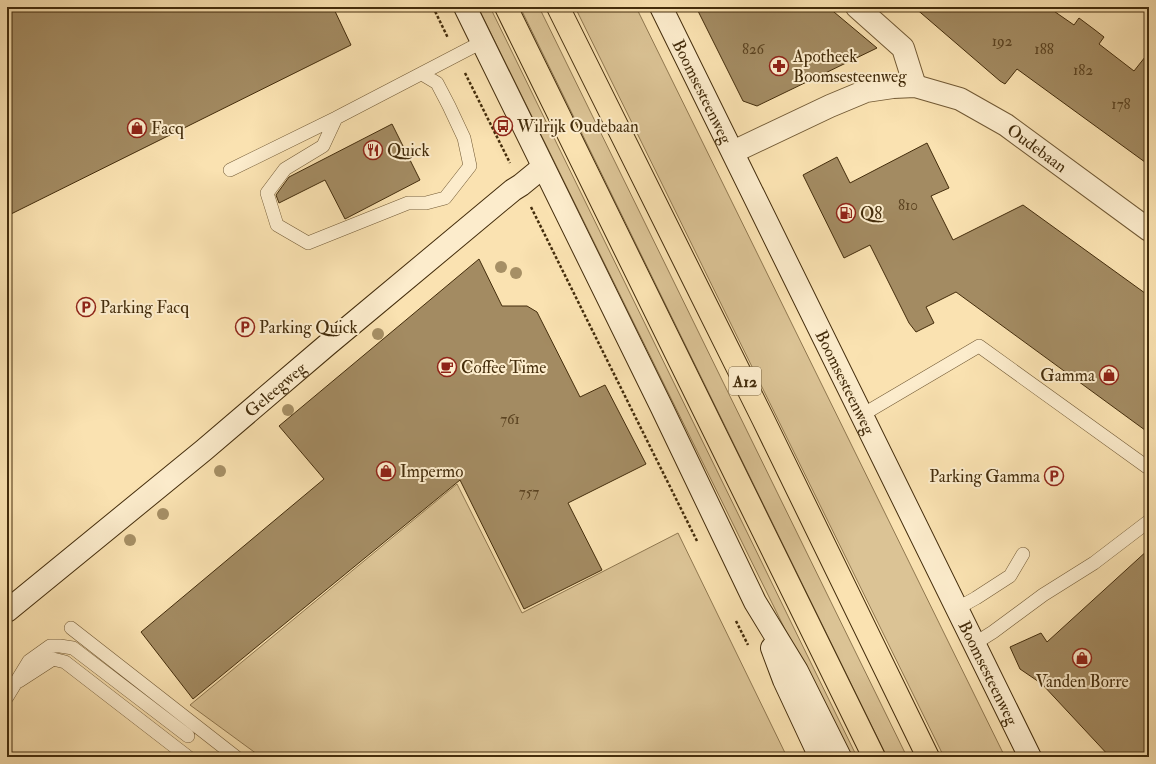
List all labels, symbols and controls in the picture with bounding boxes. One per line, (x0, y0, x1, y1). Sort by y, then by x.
house number: 192 (992, 32, 1013, 51)
street label: Boomsesteenweg (668, 36, 737, 148)
house number: 826 (742, 40, 766, 59)
house number: 188 (1034, 40, 1054, 59)
place label: Apotheek Boomsesteenweg (792, 46, 907, 87)
pharmacy icon: Apotheek Boomsesteenweg (768, 55, 790, 77)
house number: 182 (1073, 61, 1093, 80)
house number: 178 (1111, 95, 1131, 114)
bus stop icon: Wilrijk Oudebaan (492, 115, 514, 137)
place label: Wilrijk Oudebaan (516, 116, 639, 137)
shop icon: Facq (126, 117, 148, 139)
place label: Facq (151, 118, 184, 139)
street label: Oudebaan (1003, 119, 1071, 177)
restaurant icon: Quick (362, 139, 384, 161)
place label: Quick (387, 140, 430, 161)
house number: 810 (898, 196, 918, 215)
fuel station icon: Q8 (835, 202, 857, 224)
place label: Q8 (860, 203, 885, 224)
parking icon: Parking Facq (75, 296, 97, 318)
place label: Parking Facq (100, 297, 189, 318)
parking icon: Parking Quick (234, 316, 256, 338)
place label: Parking Quick (259, 317, 358, 338)
street label: Boomsesteenweg (811, 327, 880, 438)
cafe icon: Coffee Time (436, 356, 458, 378)
street label: Geleegweg (240, 357, 311, 422)
place label: Coffee Time (461, 357, 546, 378)
shop icon: Gamma (1098, 364, 1120, 386)
place label: Gamma (1040, 365, 1096, 386)
road number: A12 (729, 367, 761, 395)
house number: 761 (500, 410, 520, 429)
shop icon: Impermo (375, 460, 397, 482)
place label: Impermo (400, 461, 463, 483)
parking icon: Parking Gamma (1043, 465, 1065, 487)
place label: Parking Gamma (929, 466, 1041, 487)
house number: 757 (519, 483, 539, 502)
street label: Boomsesteenweg (954, 617, 1023, 729)
shop icon: Vanden Borre (1071, 647, 1093, 669)
place label: Vanden Borre (1035, 671, 1129, 692)

